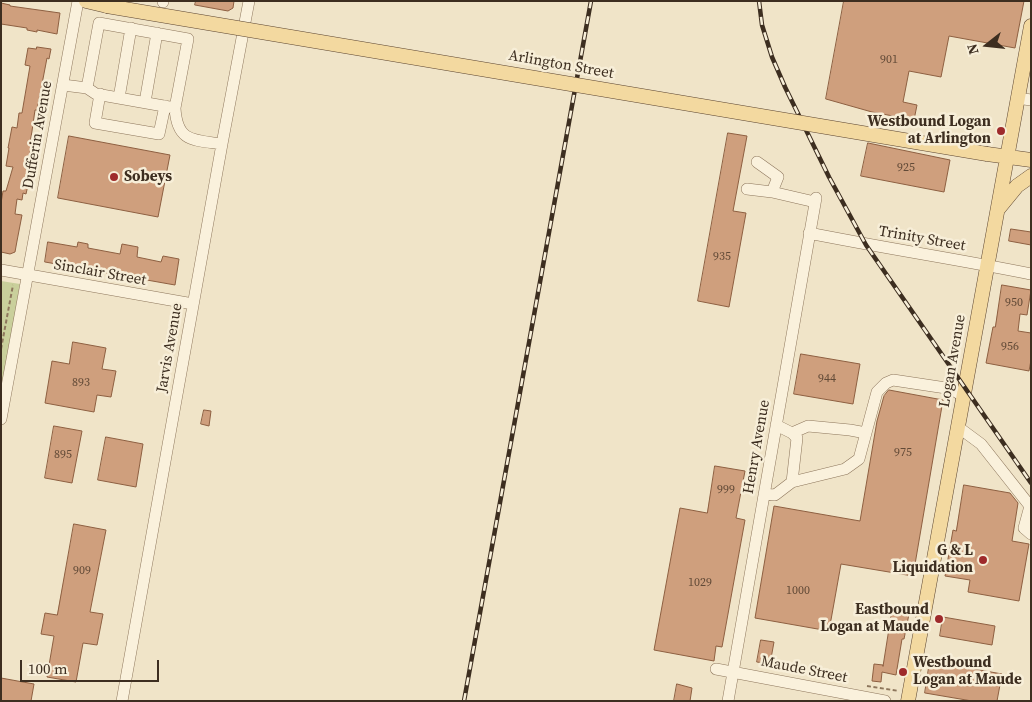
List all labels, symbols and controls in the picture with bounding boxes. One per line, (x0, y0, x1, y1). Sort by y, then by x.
north arrow (962, 20, 1012, 70)
text: N (962, 41, 984, 57)
street label: Arlington Street (507, 47, 615, 83)
house number: 901 (880, 53, 898, 67)
street label: Dufferin Avenue (20, 80, 56, 190)
place label: Westbound Logan at Arlington (867, 113, 991, 148)
marker: Westbound Logan at Arlington (995, 125, 1007, 137)
house number: 925 (897, 161, 915, 175)
place label: Sobeys (124, 168, 172, 186)
marker: Sobeys (108, 171, 120, 183)
street label: Trinity Street (877, 223, 967, 255)
house number: 935 (713, 250, 731, 264)
street label: Sinclair Street (52, 256, 148, 290)
house number: 950 (1005, 296, 1023, 310)
street label: Jarvis Avenue (153, 302, 187, 394)
street label: Logan Avenue (936, 313, 970, 409)
house number: 956 (1001, 340, 1019, 354)
house number: 944 (818, 372, 836, 386)
house number: 893 (72, 376, 90, 390)
street label: Henry Avenue (740, 399, 774, 495)
house number: 975 (894, 446, 912, 460)
house number: 895 (54, 448, 72, 462)
house number: 999 (717, 483, 735, 497)
place label: G & L Liquidation (892, 542, 973, 577)
marker: G & L Liquidation (977, 554, 989, 566)
house number: 909 (73, 564, 91, 578)
house number: 1029 (688, 576, 712, 590)
house number: 1000 (786, 584, 810, 598)
place label: Eastbound Logan at Maude (820, 601, 929, 636)
marker: Eastbound Logan at Maude (933, 613, 945, 625)
scale bar (22, 650, 161, 682)
street label: Maude Street (759, 653, 849, 687)
place label: Westbound Logan at Maude (913, 654, 1022, 689)
text: 100 m (28, 658, 68, 679)
marker: Westbound Logan at Maude (897, 666, 909, 678)

